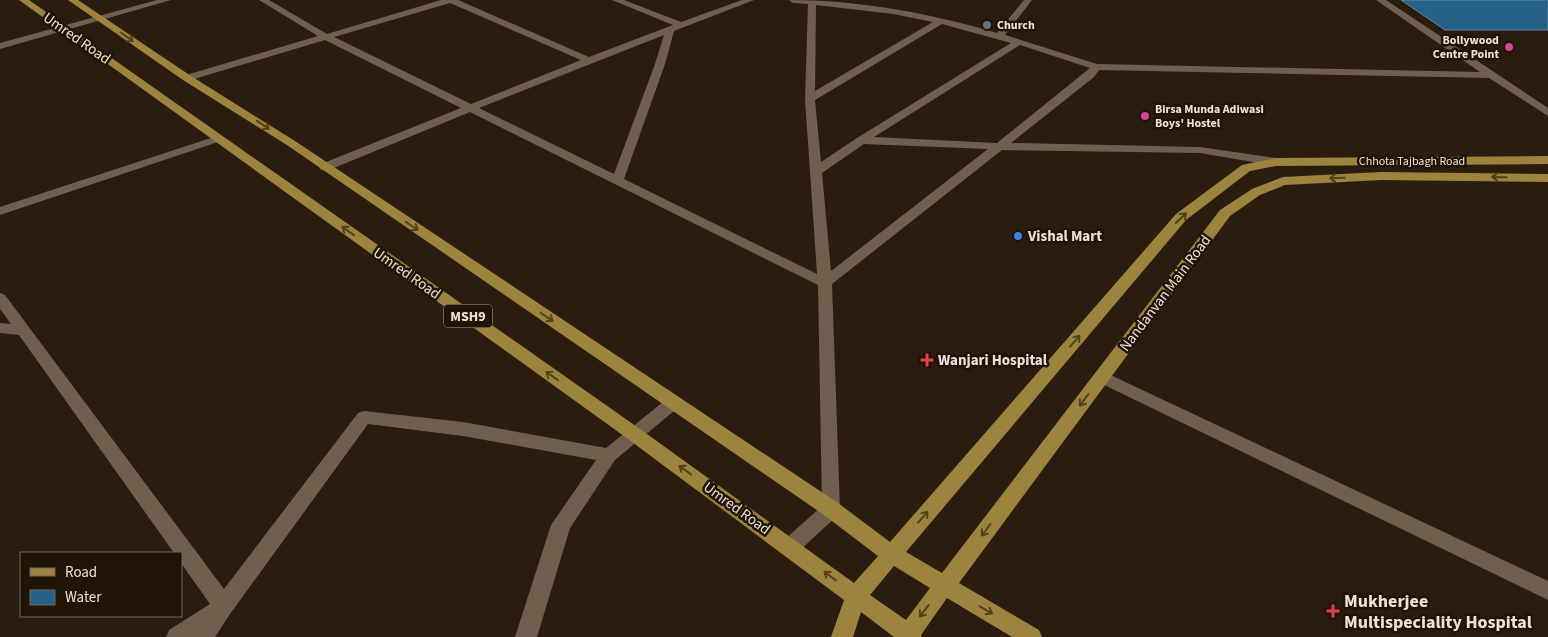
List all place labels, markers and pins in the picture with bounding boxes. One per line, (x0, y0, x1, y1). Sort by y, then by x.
place label: Church (997, 17, 1035, 34)
marker: Church (981, 19, 993, 31)
place label: Bollywood Centre Point (1433, 32, 1499, 63)
marker: Bollywood Centre Point (1503, 41, 1515, 53)
place label: Birsa Munda Adiwasi Boys' Hostel (1155, 101, 1264, 132)
marker: Birsa Munda Adiwasi Boys' Hostel (1139, 110, 1151, 122)
place label: Vishal Mart (1027, 226, 1102, 247)
marker: Vishal Mart (1012, 230, 1024, 242)
place label: Wanjari Hospital (938, 350, 1048, 371)
marker: Wanjari Hospital (920, 353, 934, 367)
place label: Mukherjee Multispeciality Hospital (1344, 589, 1532, 635)
marker: Mukherjee Multispeciality Hospital (1326, 604, 1340, 618)

